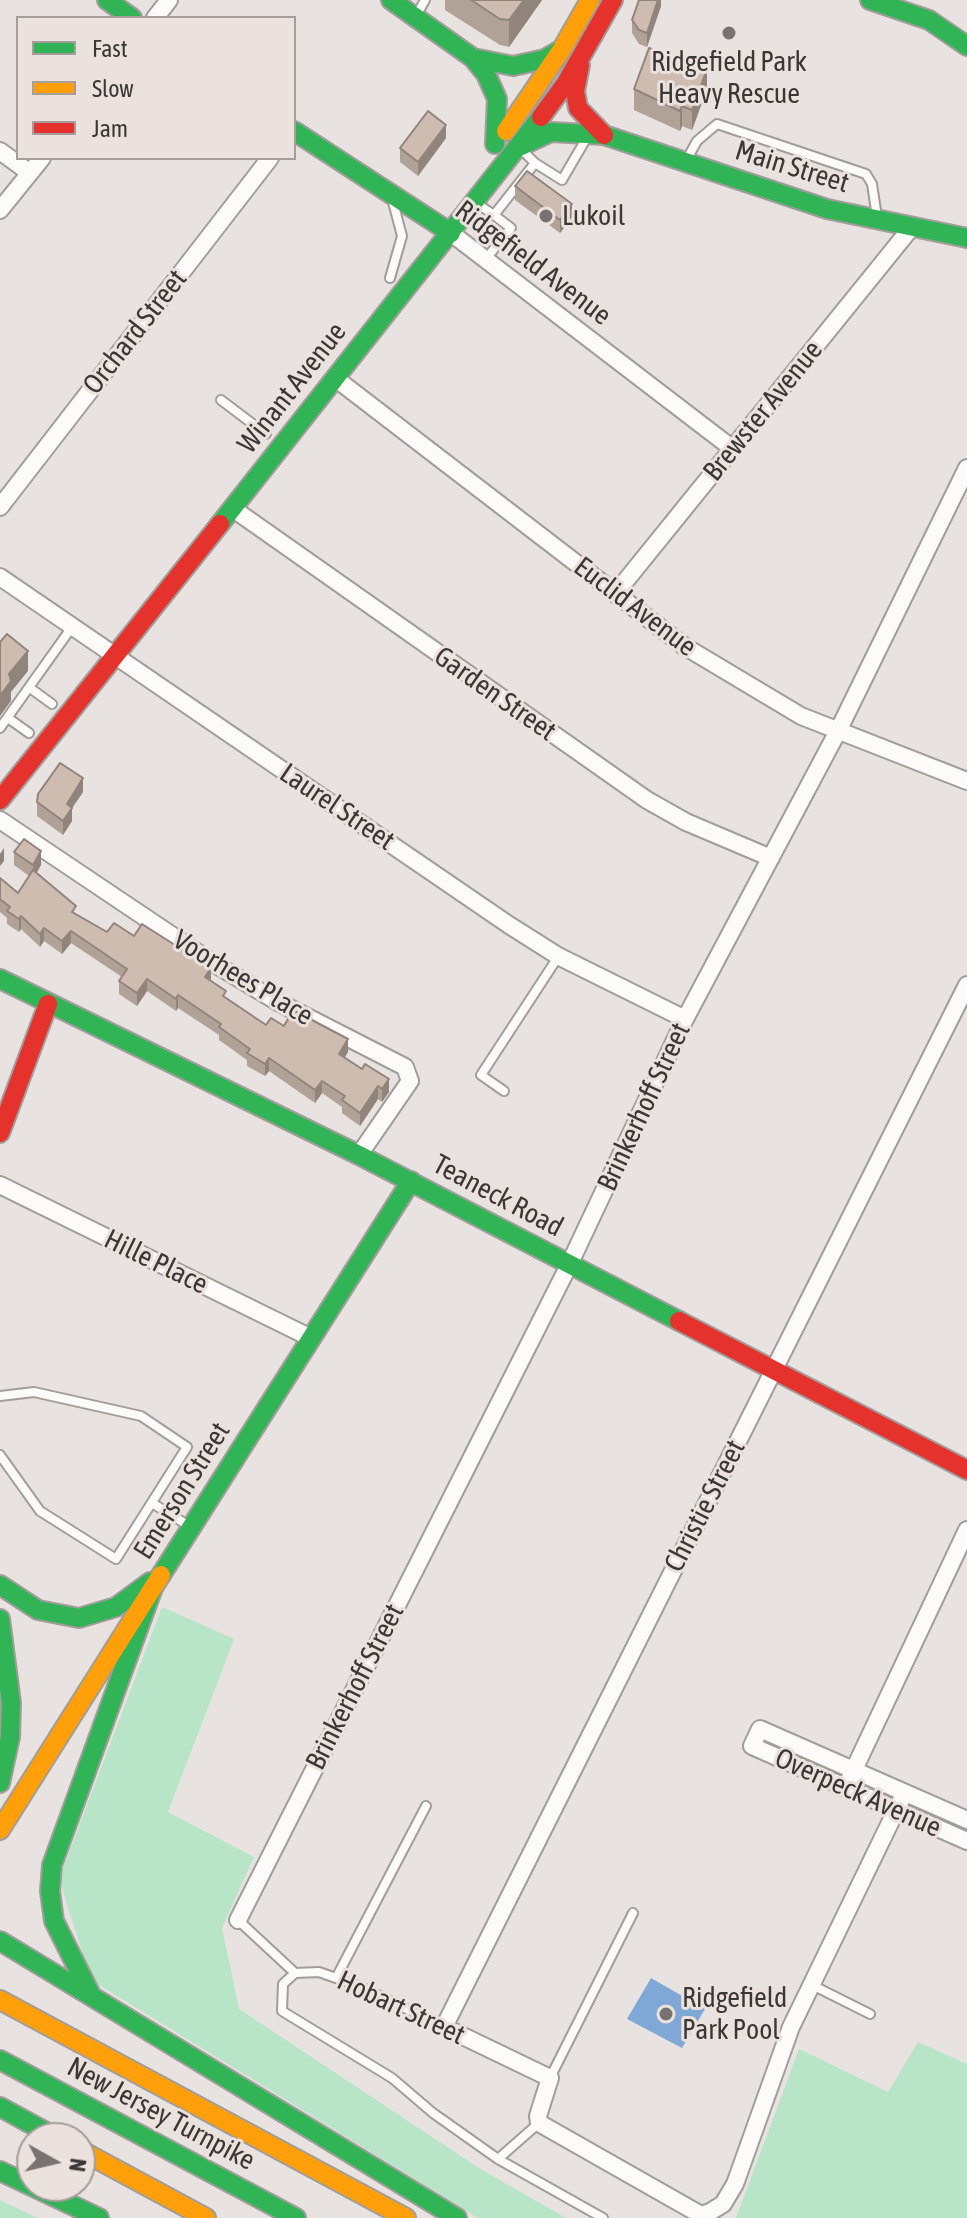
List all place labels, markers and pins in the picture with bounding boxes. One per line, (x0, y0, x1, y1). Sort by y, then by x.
marker: Ridgefield Park Heavy Rescue (720, 24, 738, 42)
place label: Ridgefield Park Heavy Rescue (651, 45, 807, 111)
place label: Lukoil (562, 199, 625, 233)
marker: Lukoil (537, 207, 555, 225)
place label: Ridgefield Park Pool (682, 1981, 787, 2047)
marker: Ridgefield Park Pool (657, 2005, 675, 2023)

